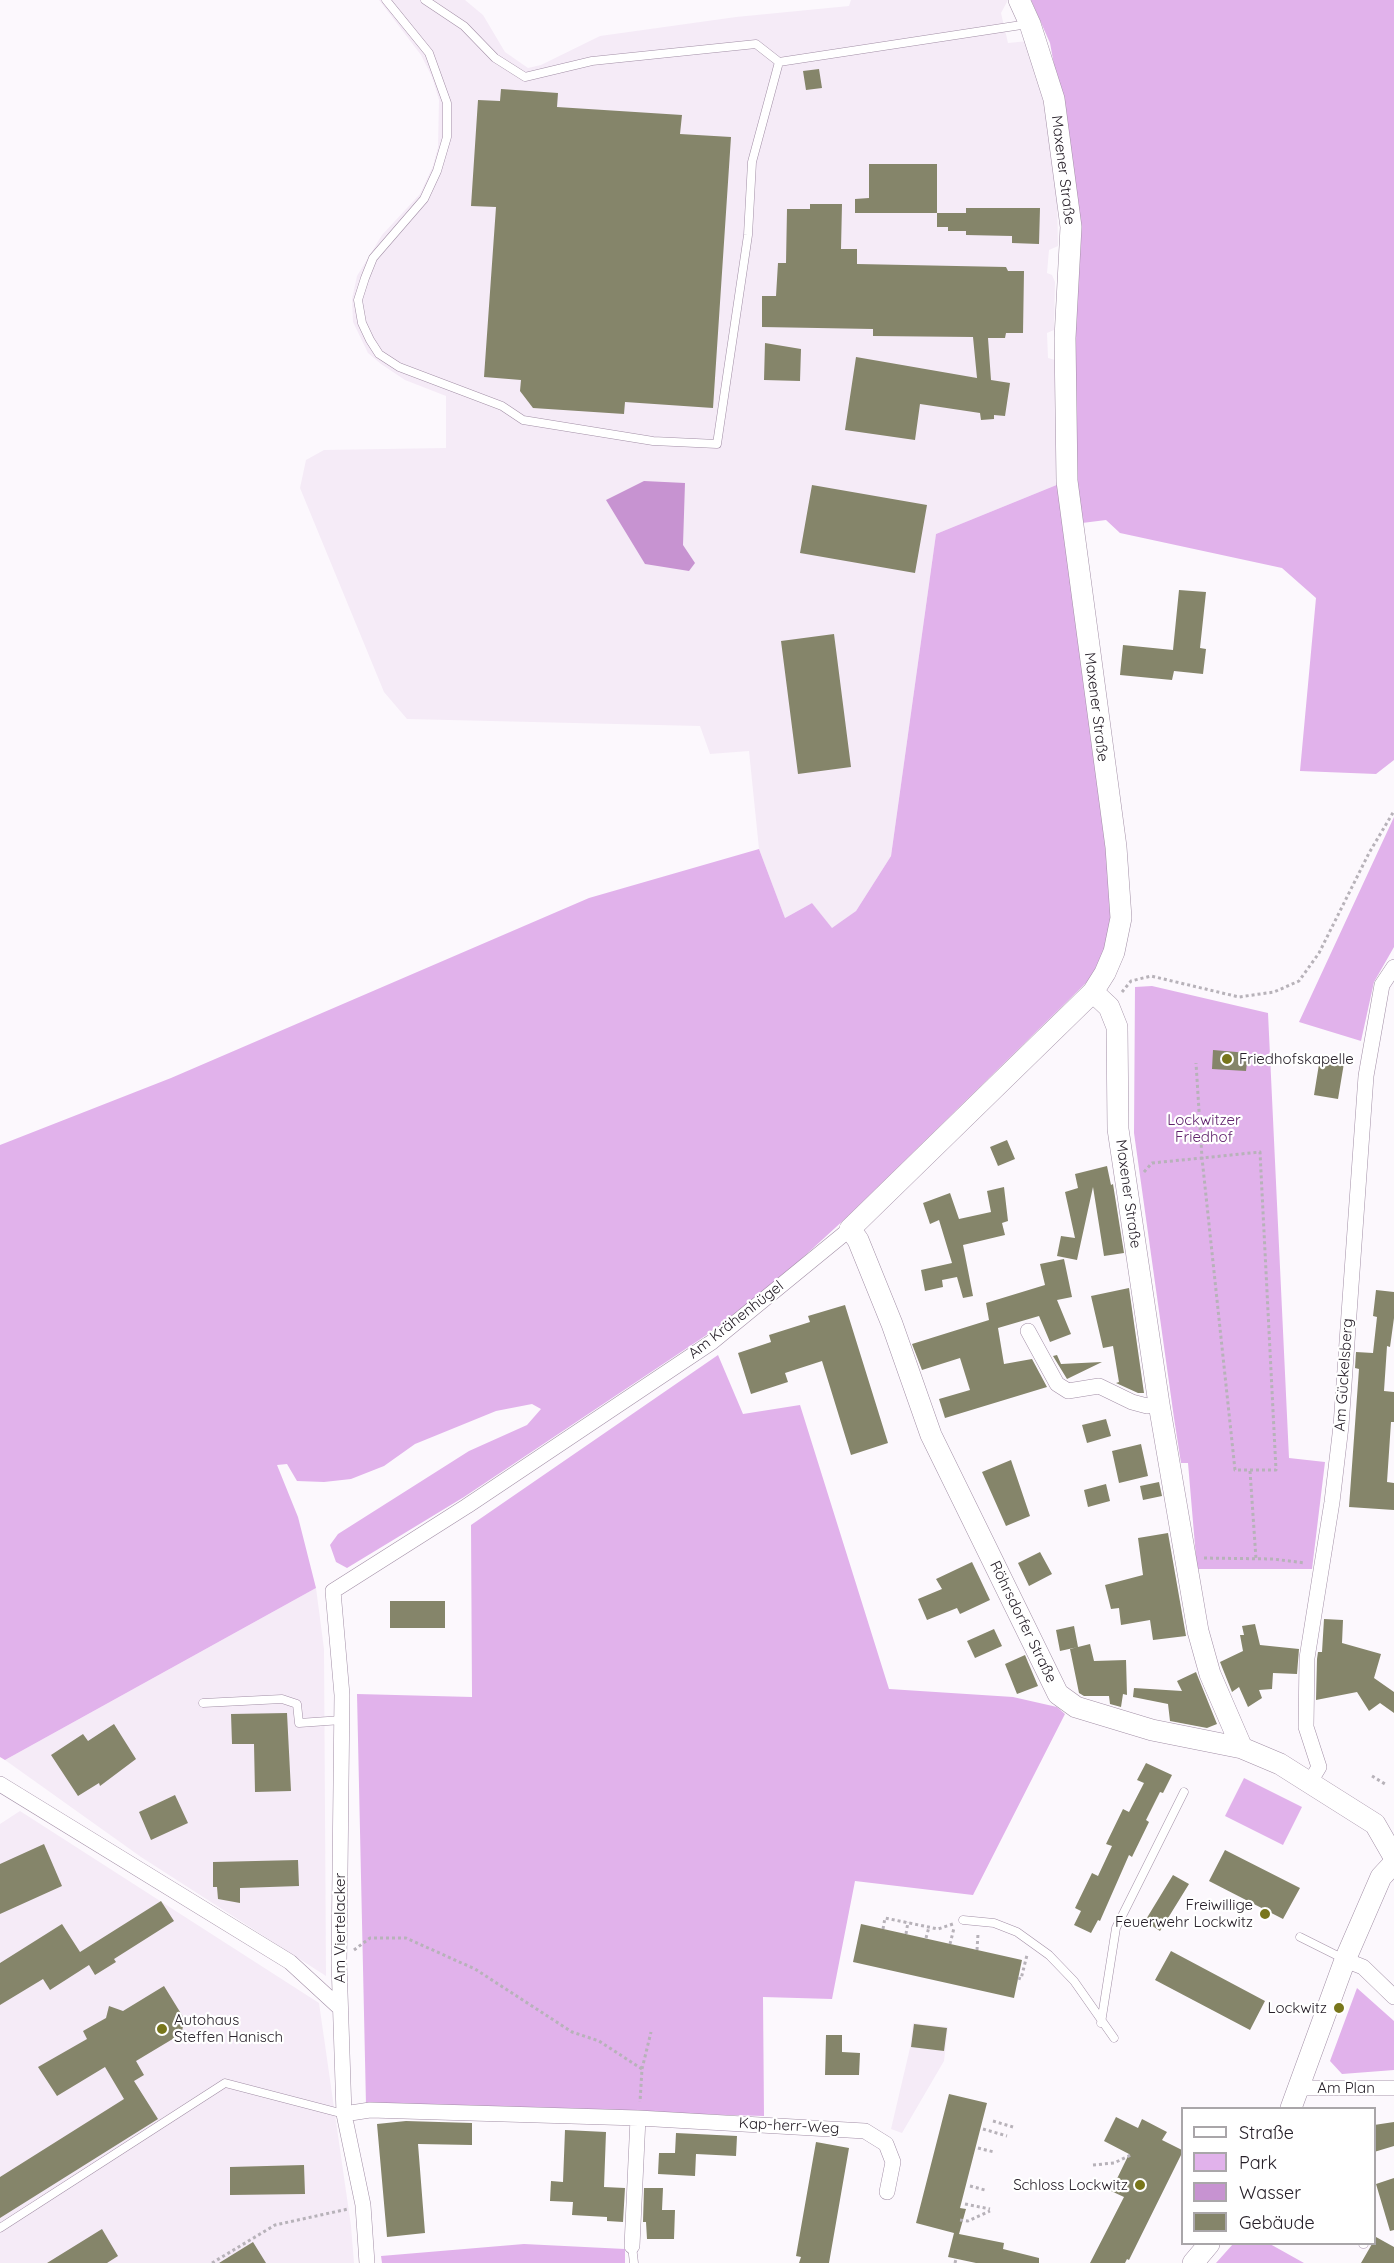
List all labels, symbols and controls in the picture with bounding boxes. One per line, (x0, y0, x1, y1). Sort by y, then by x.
street label: Maxener Straße (1047, 114, 1079, 226)
street label: Maxener Straße (1080, 651, 1112, 763)
place label: Friedhofskapelle (1239, 1050, 1354, 1068)
marker: Friedhofskapelle (1220, 1052, 1234, 1066)
park label: Lockwitzer Friedhof (1167, 1111, 1241, 1146)
street label: Maxener Straße (1111, 1138, 1145, 1250)
street label: Am Krähenhügel (685, 1277, 787, 1363)
street label: Am Gückelsberg (1331, 1318, 1357, 1432)
street label: Röhrsdorfer Straße (986, 1558, 1060, 1686)
street label: Am Viertelacker (331, 1873, 349, 1983)
place label: Freiwillige Feuerwehr Lockwitz (1115, 1896, 1253, 1931)
marker: Freiwillige Feuerwehr Lockwitz (1258, 1907, 1272, 1921)
place label: Lockwitz (1267, 1999, 1327, 2017)
marker: Lockwitz (1332, 2001, 1346, 2015)
place label: Autohaus Steffen Hanisch (174, 2011, 283, 2046)
marker: Autohaus Steffen Hanisch (155, 2022, 169, 2036)
street label: Am Plan (1317, 2079, 1375, 2097)
legend (1181, 2107, 1376, 2245)
street label: Kap-herr-Weg (738, 2114, 840, 2138)
text: Straße (1239, 2121, 1294, 2144)
text: Park (1239, 2151, 1277, 2174)
place label: Schloss Lockwitz (1013, 2176, 1128, 2194)
marker: Schloss Lockwitz (1133, 2178, 1147, 2192)
text: Wasser (1239, 2181, 1301, 2204)
text: Gebäude (1239, 2211, 1315, 2234)

